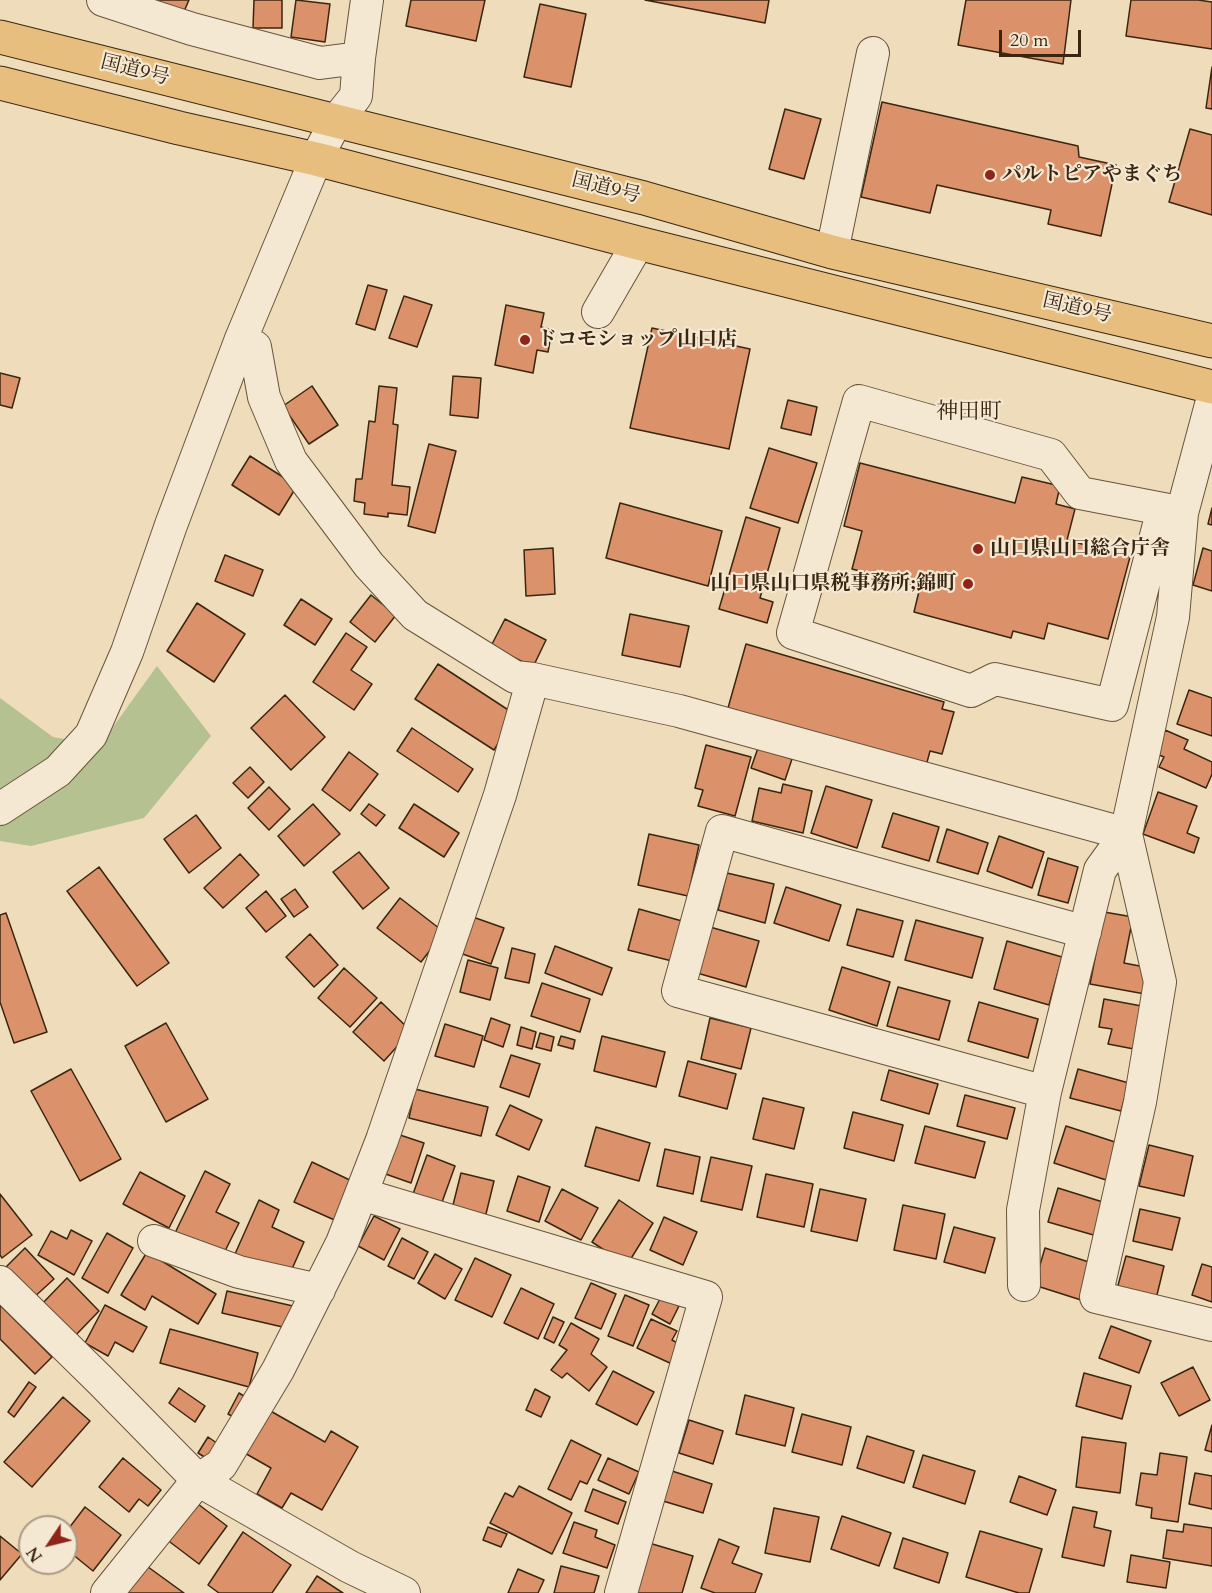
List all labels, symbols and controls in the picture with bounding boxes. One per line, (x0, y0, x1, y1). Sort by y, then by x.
scale bar (1002, 18, 1084, 56)
text: 20 m (1010, 28, 1049, 53)
street label: 国道9号 (98, 51, 172, 91)
place label: パルトピアやまぐち (1002, 163, 1182, 187)
marker: パルトピアやまぐち (983, 168, 997, 182)
street label: 国道9号 (569, 169, 643, 209)
street label: 国道9号 (1040, 289, 1114, 329)
place label: ドコモショップ山口店 (537, 328, 737, 352)
marker: ドコモショップ山口店 (518, 333, 532, 347)
district label: 神田町 (936, 400, 1002, 426)
place label: 山口県山口総合庁舎 (990, 537, 1170, 561)
marker: 山口県山口総合庁舎 (971, 542, 985, 556)
place label: 山口県山口県税事務所;錦町 (710, 572, 956, 596)
marker: 山口県山口県税事務所;錦町 (961, 577, 975, 591)
north arrow (18, 1515, 78, 1575)
text: N (22, 1542, 48, 1566)

